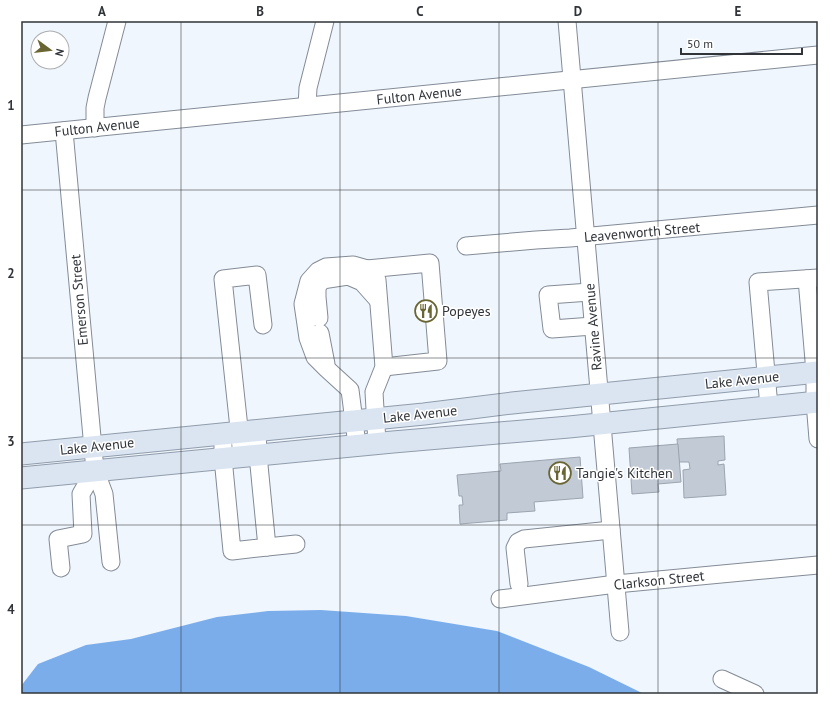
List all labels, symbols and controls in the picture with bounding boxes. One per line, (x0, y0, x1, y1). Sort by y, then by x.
text: A (98, 3, 106, 20)
text: B (256, 3, 264, 20)
text: C (416, 3, 424, 20)
text: D (574, 3, 582, 20)
text: E (735, 3, 742, 20)
north arrow (30, 30, 70, 70)
scale bar (681, 30, 802, 56)
text: 50 m (687, 36, 713, 51)
text: N (52, 47, 67, 58)
street label: Fulton Avenue (375, 82, 463, 108)
text: 1 (7, 97, 15, 114)
street label: Fulton Avenue (53, 114, 141, 140)
street label: Leavenworth Street (583, 218, 701, 246)
street label: Emerson Street (66, 253, 92, 346)
text: 2 (7, 265, 15, 282)
street label: Ravine Avenue (580, 283, 606, 371)
restaurant icon: Popeyes (413, 298, 439, 324)
place label: Popeyes (442, 302, 491, 320)
street label: Lake Avenue (704, 367, 780, 393)
street label: Lake Avenue (382, 401, 458, 427)
text: 3 (7, 433, 15, 450)
street label: Lake Avenue (59, 433, 135, 459)
restaurant icon: Tangie's Kitchen (547, 460, 573, 486)
place label: Tangie's Kitchen (576, 464, 673, 482)
street label: Clarkson Street (613, 566, 705, 594)
text: 4 (7, 601, 15, 618)

